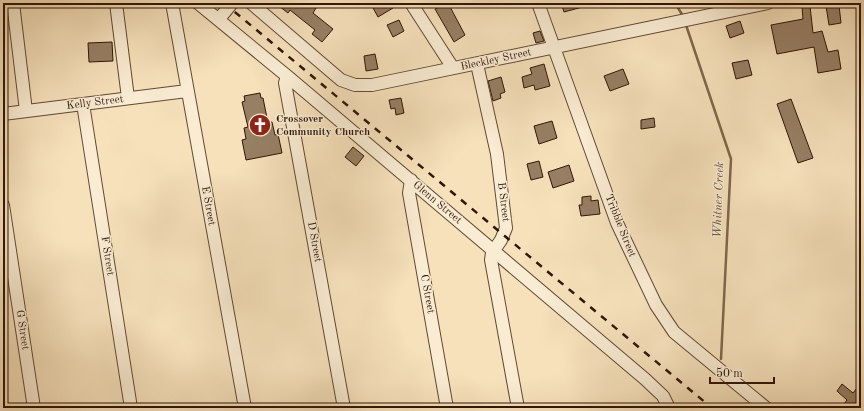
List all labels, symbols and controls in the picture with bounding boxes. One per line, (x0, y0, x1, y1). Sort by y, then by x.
street label: Bleckley Street (460, 47, 533, 73)
street label: Kelly Street (66, 94, 124, 112)
church icon: Crossover Community Church (247, 112, 273, 138)
place label: Crossover Community Church (276, 114, 370, 138)
water label: Whitner Creek (712, 162, 726, 238)
street label: Glenn Street (410, 179, 464, 227)
street label: B Street (495, 182, 511, 223)
street label: E Street (199, 185, 217, 227)
street label: Tribble Street (602, 193, 638, 259)
street label: D Street (305, 221, 323, 263)
street label: F Street (98, 236, 116, 277)
street label: C Street (418, 274, 436, 315)
street label: G Street (13, 309, 31, 351)
scale bar (710, 359, 774, 385)
text: 50 m (716, 367, 743, 380)

